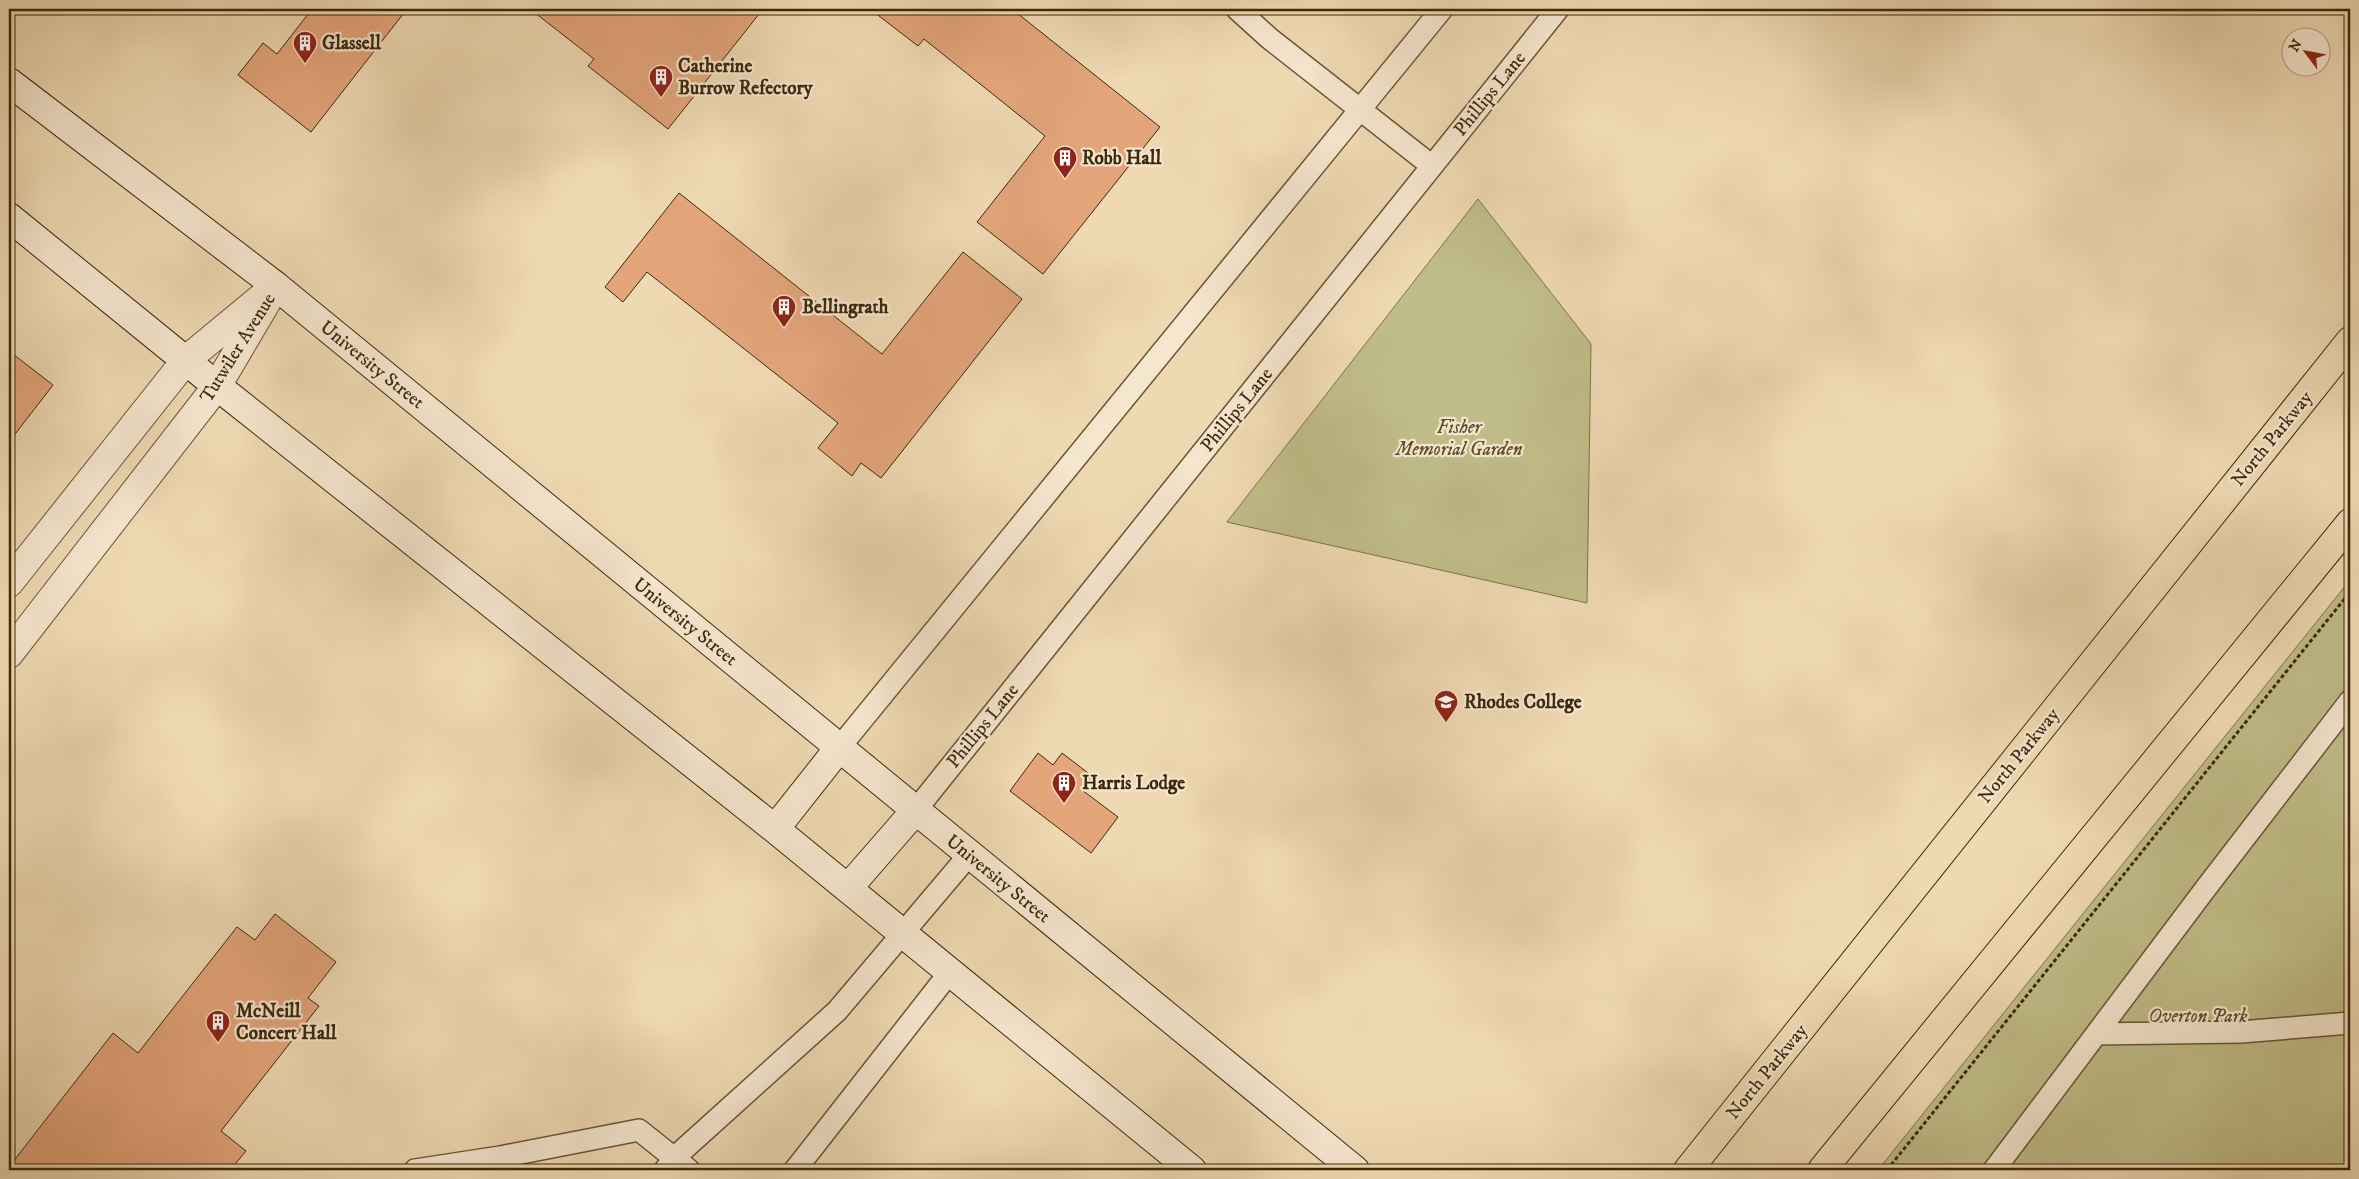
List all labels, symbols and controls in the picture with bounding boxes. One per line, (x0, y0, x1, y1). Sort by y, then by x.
north arrow (2282, 28, 2332, 78)
building icon: Glassell (292, 30, 318, 64)
place label: Glassell (322, 32, 381, 55)
text: N (2285, 36, 2307, 55)
street label: Phillips Lane (1449, 47, 1531, 141)
place label: Catherine Burrow Refectory (678, 55, 814, 100)
building icon: Catherine Burrow Refectory (648, 64, 674, 98)
building icon: Robb Hall (1052, 145, 1078, 179)
place label: Robb Hall (1082, 147, 1161, 170)
street label: Tutwiler Avenue (195, 289, 281, 407)
building icon: Bellingrath (771, 294, 797, 328)
place label: Bellingrath (802, 296, 890, 319)
street label: University Street (315, 316, 429, 414)
street label: Phillips Lane (1196, 363, 1278, 457)
street label: North Parkway (2227, 386, 2318, 491)
park label: Fisher Memorial Garden (1394, 416, 1523, 461)
street label: University Street (628, 573, 742, 671)
street label: Phillips Lane (942, 679, 1024, 773)
school or university icon: Rhodes College (1433, 689, 1459, 723)
place label: Rhodes College (1464, 691, 1582, 714)
street label: North Parkway (1974, 703, 2065, 808)
building icon: Harris Lodge (1051, 770, 1077, 804)
place label: Harris Lodge (1082, 772, 1185, 795)
street label: University Street (941, 830, 1055, 928)
place label: McNeill Concert Hall (236, 1000, 337, 1045)
park label: Overton Park (2149, 1005, 2248, 1028)
building icon: McNeill Concert Hall (205, 1009, 231, 1043)
street label: North Parkway (1722, 1019, 1813, 1124)

